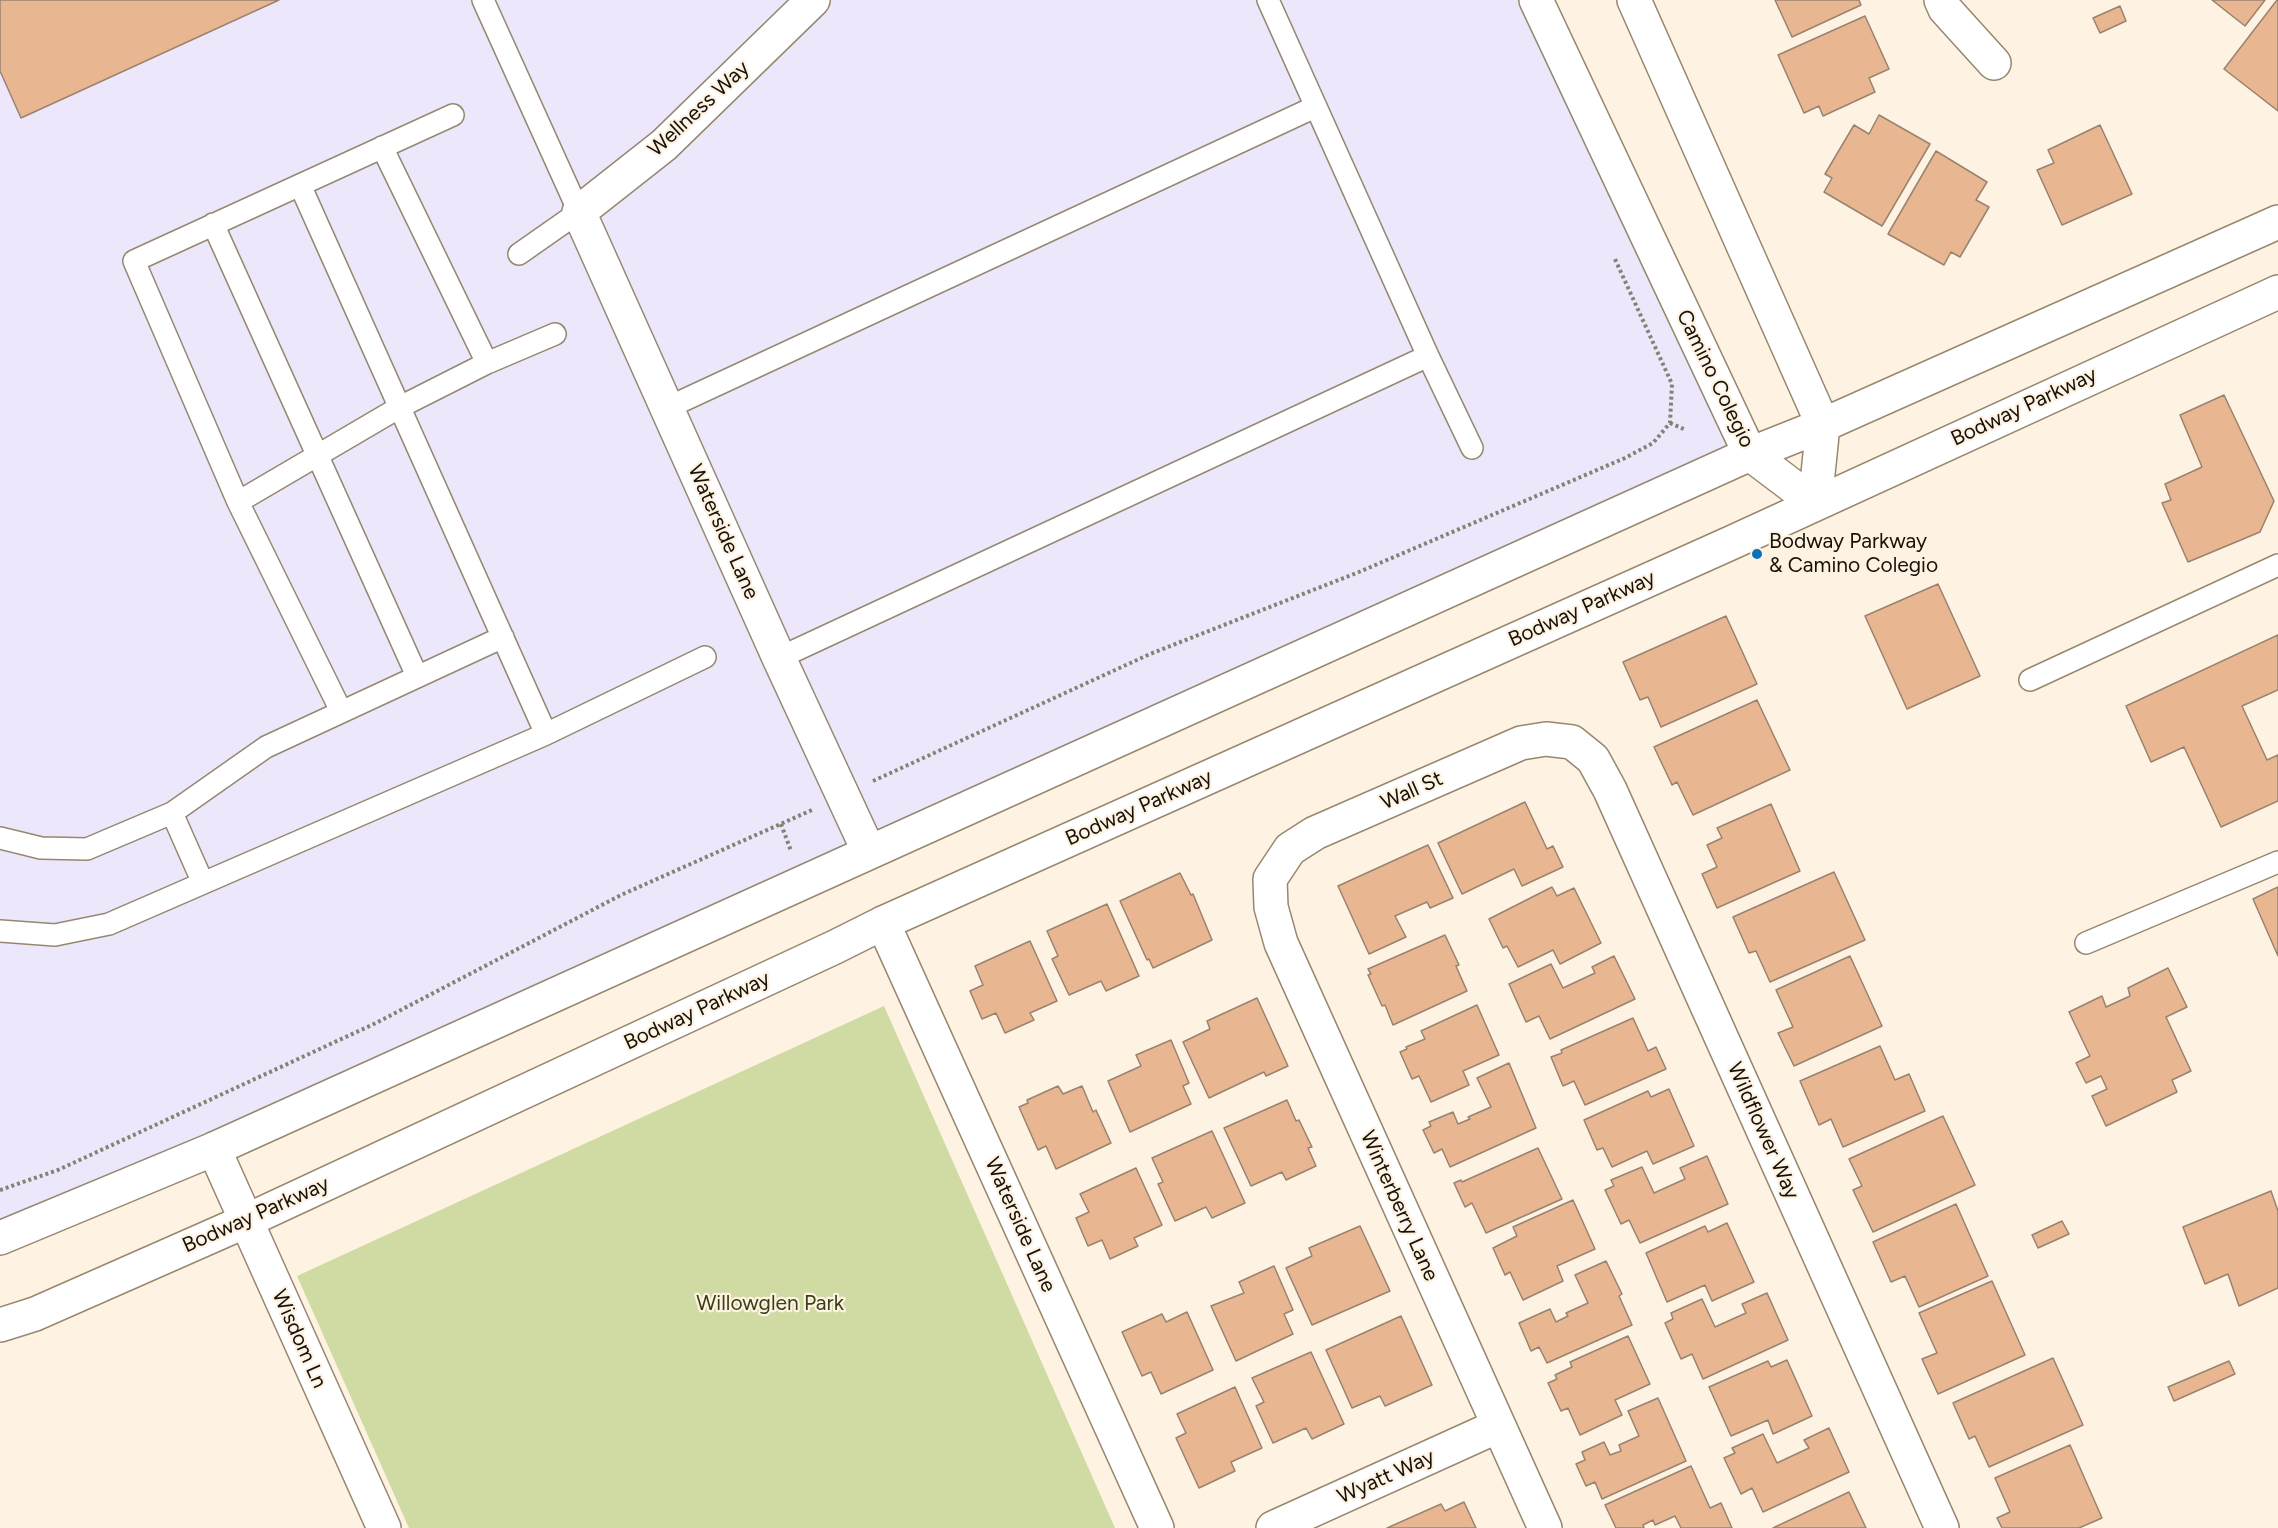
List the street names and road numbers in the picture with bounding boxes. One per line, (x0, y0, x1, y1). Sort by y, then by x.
street label: Wellness Way (643, 56, 755, 162)
street label: Camino Colegio (1671, 306, 1759, 452)
street label: Bodway Parkway (1947, 362, 2101, 452)
street label: Waterside Lane (682, 461, 764, 603)
street label: Bodway Parkway (1505, 565, 1659, 653)
street label: Bodway Parkway (1062, 764, 1216, 852)
street label: Wall St (1377, 766, 1447, 816)
street label: Bodway Parkway (620, 966, 774, 1056)
street label: Wildflower Way (1722, 1059, 1804, 1203)
street label: Winterberry Lane (1355, 1127, 1443, 1285)
street label: Waterside Lane (979, 1154, 1061, 1296)
street label: Bodway Parkway (179, 1171, 333, 1259)
street label: Wisdom Ln (266, 1286, 332, 1392)
street label: Wyatt Way (1334, 1444, 1438, 1510)

